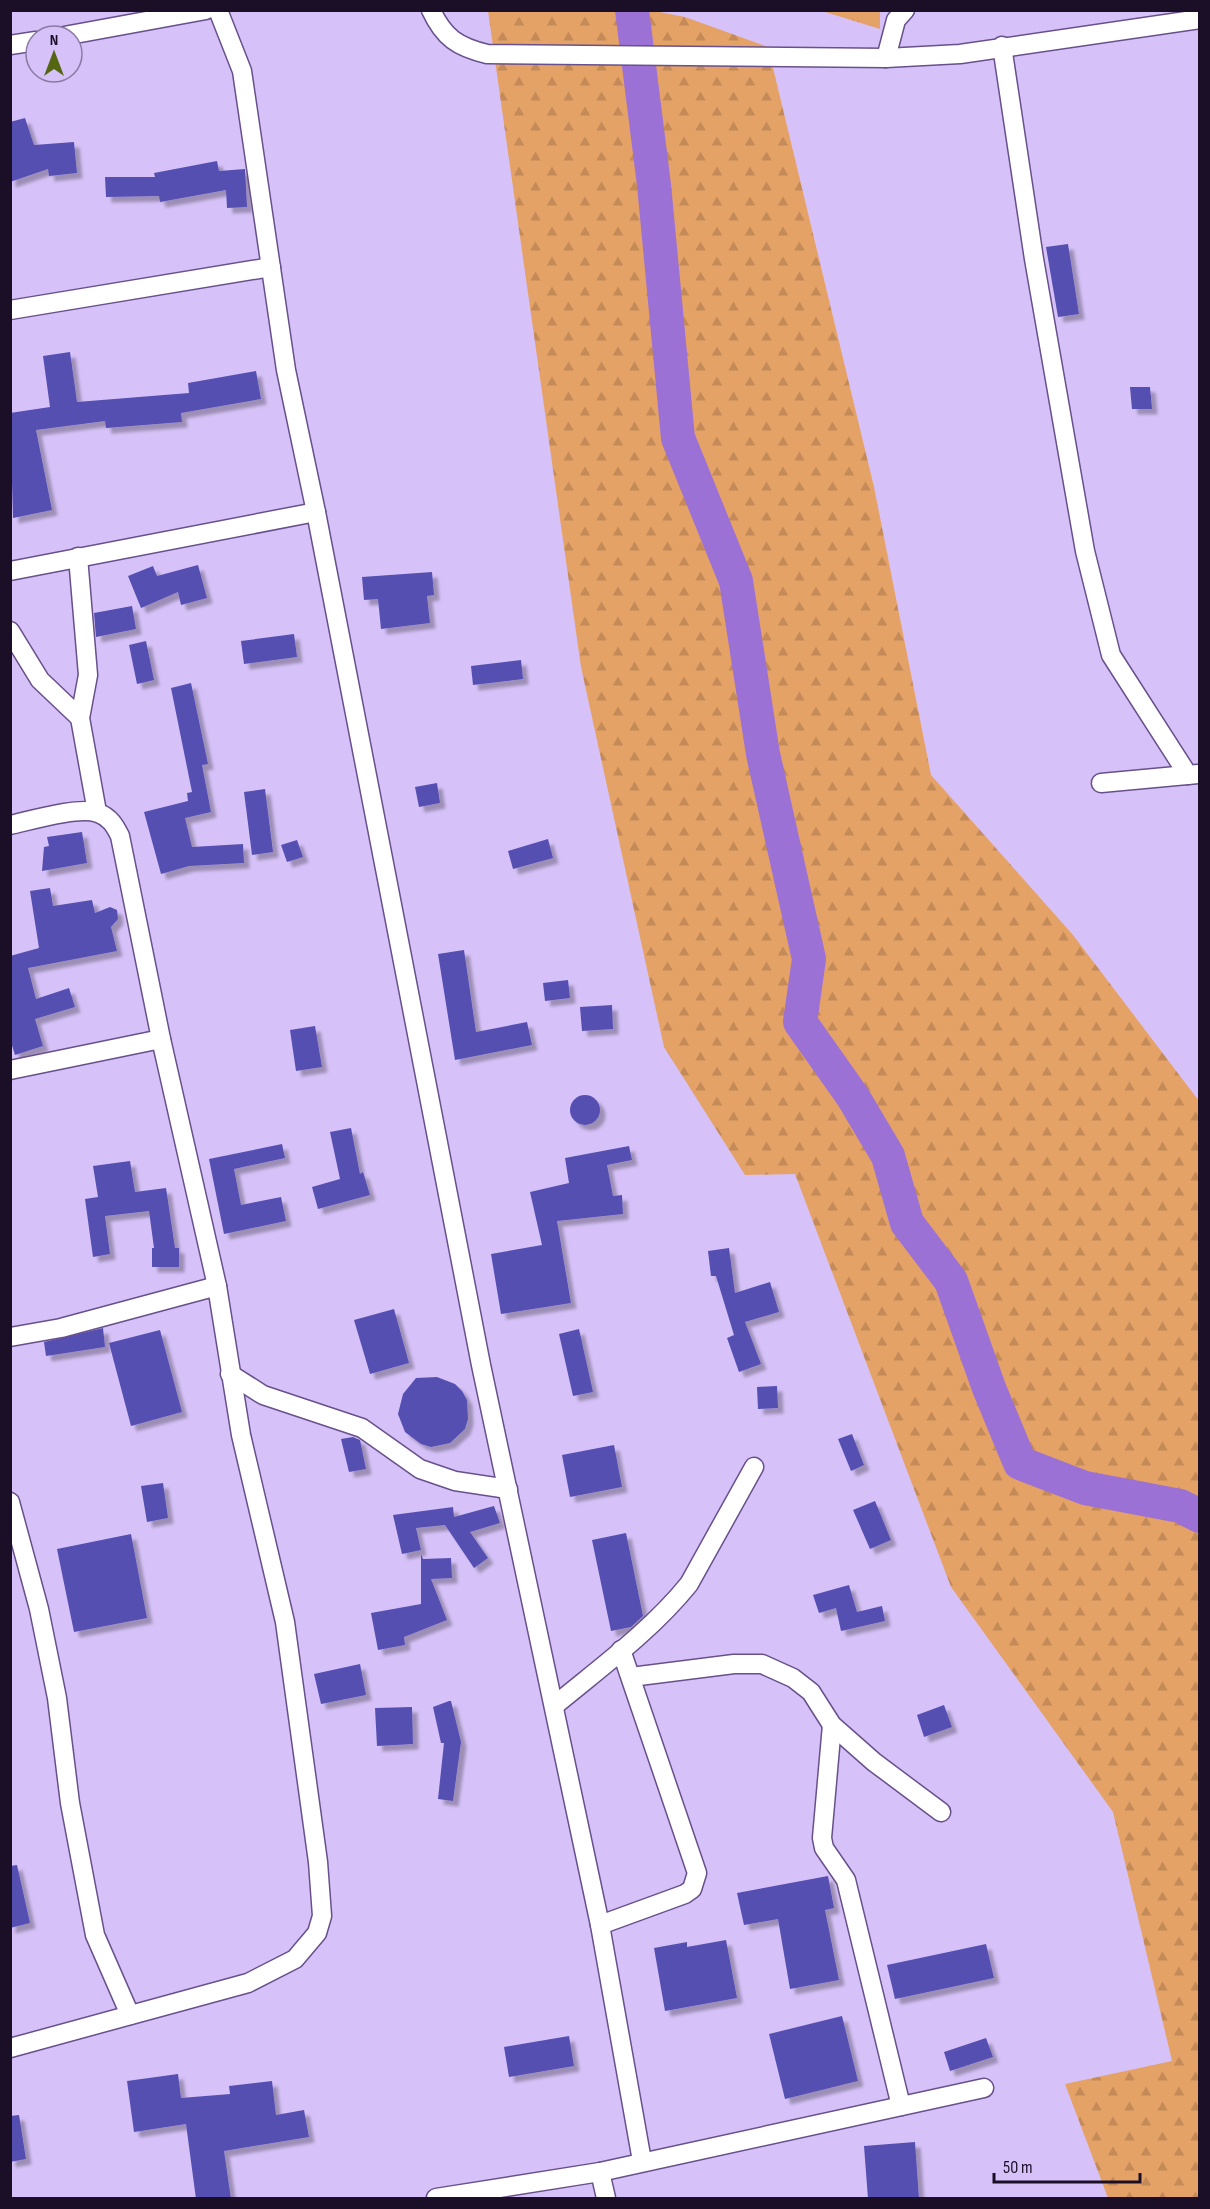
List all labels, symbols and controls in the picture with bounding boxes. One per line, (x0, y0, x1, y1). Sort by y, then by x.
north arrow (24, 24, 84, 84)
text: N (50, 31, 58, 50)
scale bar (994, 2146, 1140, 2184)
text: 50 m (1003, 2157, 1033, 2178)

